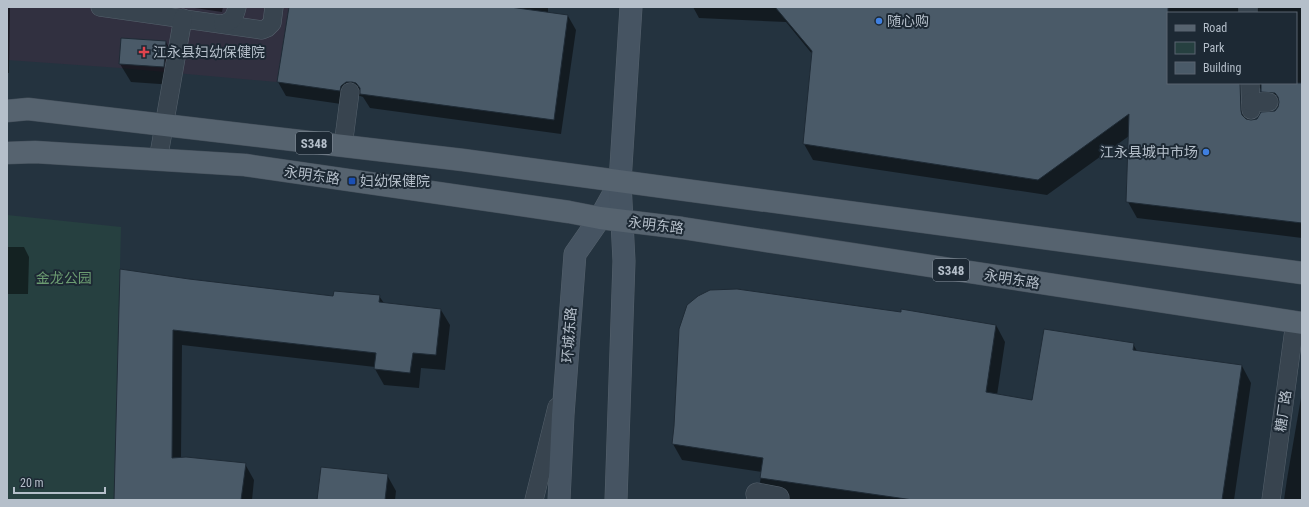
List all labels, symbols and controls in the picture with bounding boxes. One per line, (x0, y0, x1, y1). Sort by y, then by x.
legend (1167, 12, 1297, 84)
place label: 随心购 (887, 13, 929, 29)
marker: 随心购 (874, 16, 884, 26)
text: Road (1203, 21, 1227, 35)
text: Park (1203, 41, 1225, 55)
place label: 江永县妇幼保健院 (153, 44, 265, 60)
marker: 江永县妇幼保健院 (138, 46, 150, 58)
text: Building (1203, 61, 1241, 75)
road number: S348 (296, 132, 332, 154)
place label: 江永县城中市场 (1100, 144, 1198, 160)
marker: 江永县城中市场 (1201, 147, 1211, 157)
street label: 永明东路 (283, 163, 341, 187)
place label: 妇幼保健院 (360, 173, 430, 189)
marker: 妇幼保健院 (347, 176, 357, 186)
street label: 永明东路 (627, 214, 685, 236)
road number: S348 (933, 259, 969, 281)
street label: 永明东路 (983, 267, 1041, 291)
park label: 金龙公园 (36, 270, 92, 286)
street label: 环城东路 (559, 307, 579, 363)
street label: 糖厂路 (1272, 389, 1294, 433)
scale bar (14, 469, 105, 495)
text: 20 m (20, 476, 44, 490)

